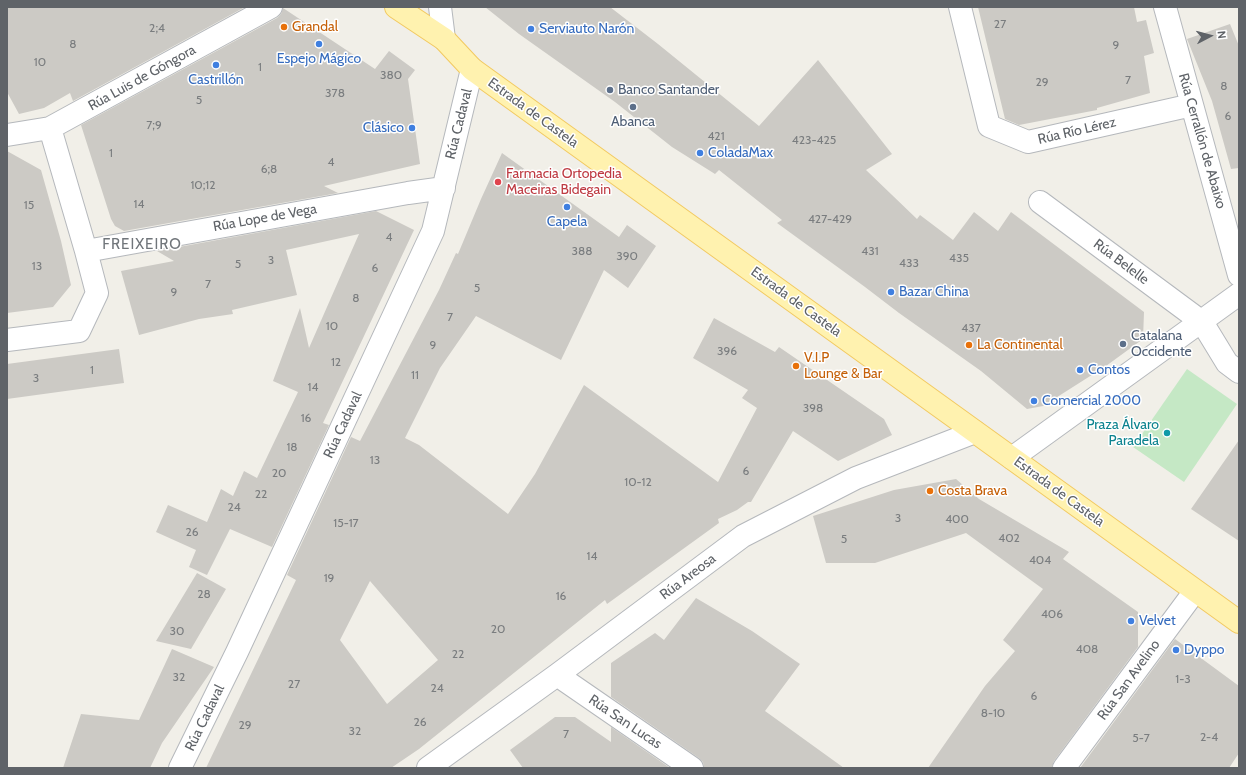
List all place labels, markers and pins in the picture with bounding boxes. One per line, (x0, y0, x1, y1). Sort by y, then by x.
place label: Grandal (292, 19, 338, 35)
place label: Serviauto Narón (539, 21, 634, 37)
marker: Grandal (279, 22, 289, 32)
marker: Serviauto Narón (526, 24, 536, 34)
marker: Espejo Mágico (314, 39, 324, 49)
place label: Espejo Mágico (277, 51, 361, 67)
marker: Castrillón (211, 60, 221, 70)
place label: Castrillón (188, 72, 244, 88)
place label: Banco Santander (618, 82, 719, 98)
marker: Banco Santander (605, 85, 615, 95)
marker: Abanca (628, 102, 638, 112)
place label: Abanca (611, 114, 655, 130)
place label: Clásico (363, 120, 404, 136)
marker: Clásico (407, 123, 417, 133)
place label: ColadaMax (708, 145, 773, 161)
marker: ColadaMax (695, 148, 705, 158)
place label: Farmacia Ortopedia Maceiras Bidegain (506, 166, 622, 198)
marker: Farmacia Ortopedia Maceiras Bidegain (493, 177, 503, 187)
marker: Capela (562, 202, 572, 212)
place label: Capela (547, 214, 587, 230)
place label: Bazar China (899, 284, 969, 300)
marker: Bazar China (886, 287, 896, 297)
place label: Catalana Occidente (1131, 328, 1192, 360)
place label: La Continental (977, 337, 1063, 353)
marker: Catalana Occidente (1118, 339, 1128, 349)
marker: La Continental (964, 340, 974, 350)
place label: V.I.P Lounge & Bar (804, 350, 882, 382)
marker: V.I.P Lounge & Bar (791, 361, 801, 371)
place label: Contos (1088, 362, 1130, 378)
marker: Contos (1075, 365, 1085, 375)
place label: Comercial 2000 (1042, 393, 1141, 409)
marker: Comercial 2000 (1029, 396, 1039, 406)
place label: Praza Álvaro Paradela (1086, 417, 1159, 450)
marker: Praza Álvaro Paradela (1162, 428, 1172, 438)
place label: Costa Brava (938, 483, 1007, 499)
marker: Costa Brava (925, 486, 935, 496)
place label: Velvet (1139, 613, 1176, 629)
marker: Velvet (1126, 616, 1136, 626)
place label: Dyppo (1184, 642, 1225, 658)
marker: Dyppo (1171, 645, 1181, 655)

